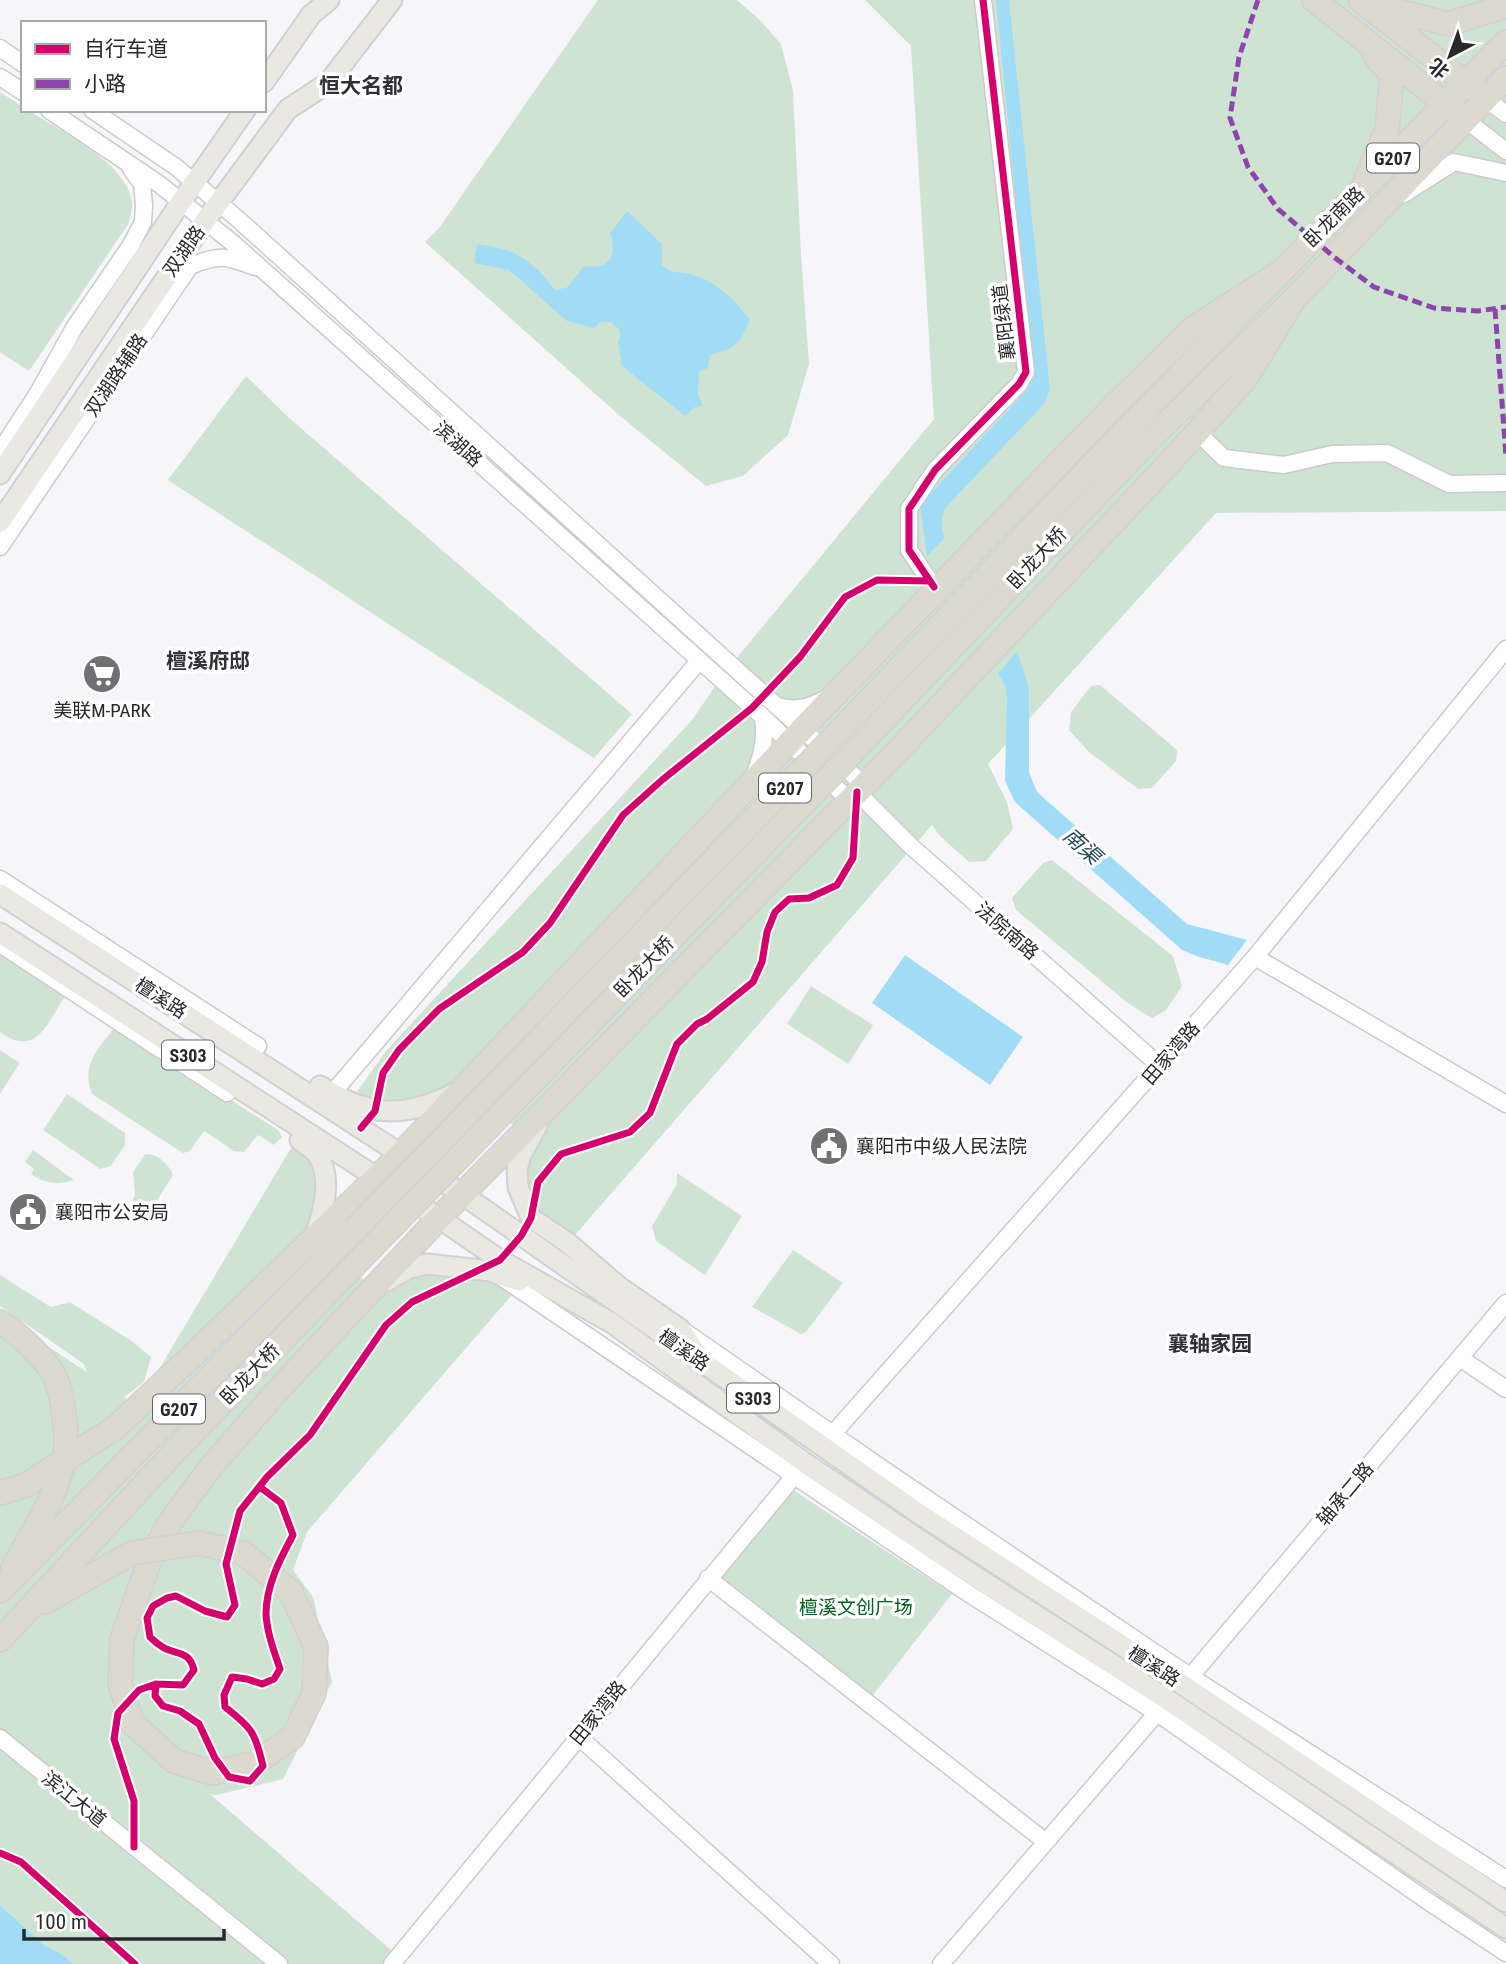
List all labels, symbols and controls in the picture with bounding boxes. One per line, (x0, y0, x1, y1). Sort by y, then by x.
legend (21, 21, 266, 112)
north arrow (1415, 21, 1485, 91)
text: 自行车道 (84, 37, 168, 61)
text: 北 (1424, 54, 1454, 83)
text: 小路 (84, 72, 126, 96)
district label: 恒大名都 (319, 74, 403, 98)
road number: G207 (1367, 144, 1419, 173)
street label: 卧龙南路 (1299, 182, 1369, 252)
street label: 双湖路 (158, 221, 210, 281)
street label: 襄阳绿道 (988, 283, 1020, 361)
street label: 双湖路辅路 (80, 329, 152, 421)
street label: 滨湖路 (429, 416, 487, 472)
street label: 卧龙大桥 (1003, 522, 1071, 594)
district label: 檀溪府邸 (166, 649, 250, 673)
supermarket icon: 美联M-PARK (81, 653, 123, 695)
place label: 美联M-PARK (53, 699, 151, 722)
road number: G207 (759, 774, 811, 802)
water label: 南渠 (1058, 823, 1108, 871)
street label: 法院南路 (971, 897, 1043, 965)
street label: 卧龙大桥 (609, 932, 679, 1002)
street label: 檀溪路 (131, 973, 191, 1023)
street label: 田家湾路 (1137, 1017, 1205, 1089)
road number: S303 (162, 1040, 214, 1070)
public building icon: 襄阳市中级人民法院 (808, 1125, 850, 1167)
place label: 襄阳市中级人民法院 (856, 1135, 1027, 1158)
public building icon: 襄阳市公安局 (7, 1191, 49, 1233)
place label: 襄阳市公安局 (55, 1201, 169, 1224)
street label: 檀溪路 (654, 1324, 714, 1376)
district label: 襄轴家园 (1168, 1332, 1252, 1356)
street label: 卧龙大桥 (215, 1339, 285, 1409)
road number: S303 (727, 1384, 779, 1413)
road number: G207 (153, 1394, 205, 1424)
street label: 轴承二路 (1312, 1457, 1378, 1531)
park label: 檀溪文创广场 (799, 1596, 913, 1619)
street label: 檀溪路 (1124, 1641, 1184, 1691)
street label: 田家湾路 (565, 1676, 631, 1750)
street label: 滨江大道 (37, 1766, 111, 1832)
scale bar (24, 1898, 224, 1942)
text: 100 m (35, 1910, 87, 1934)

